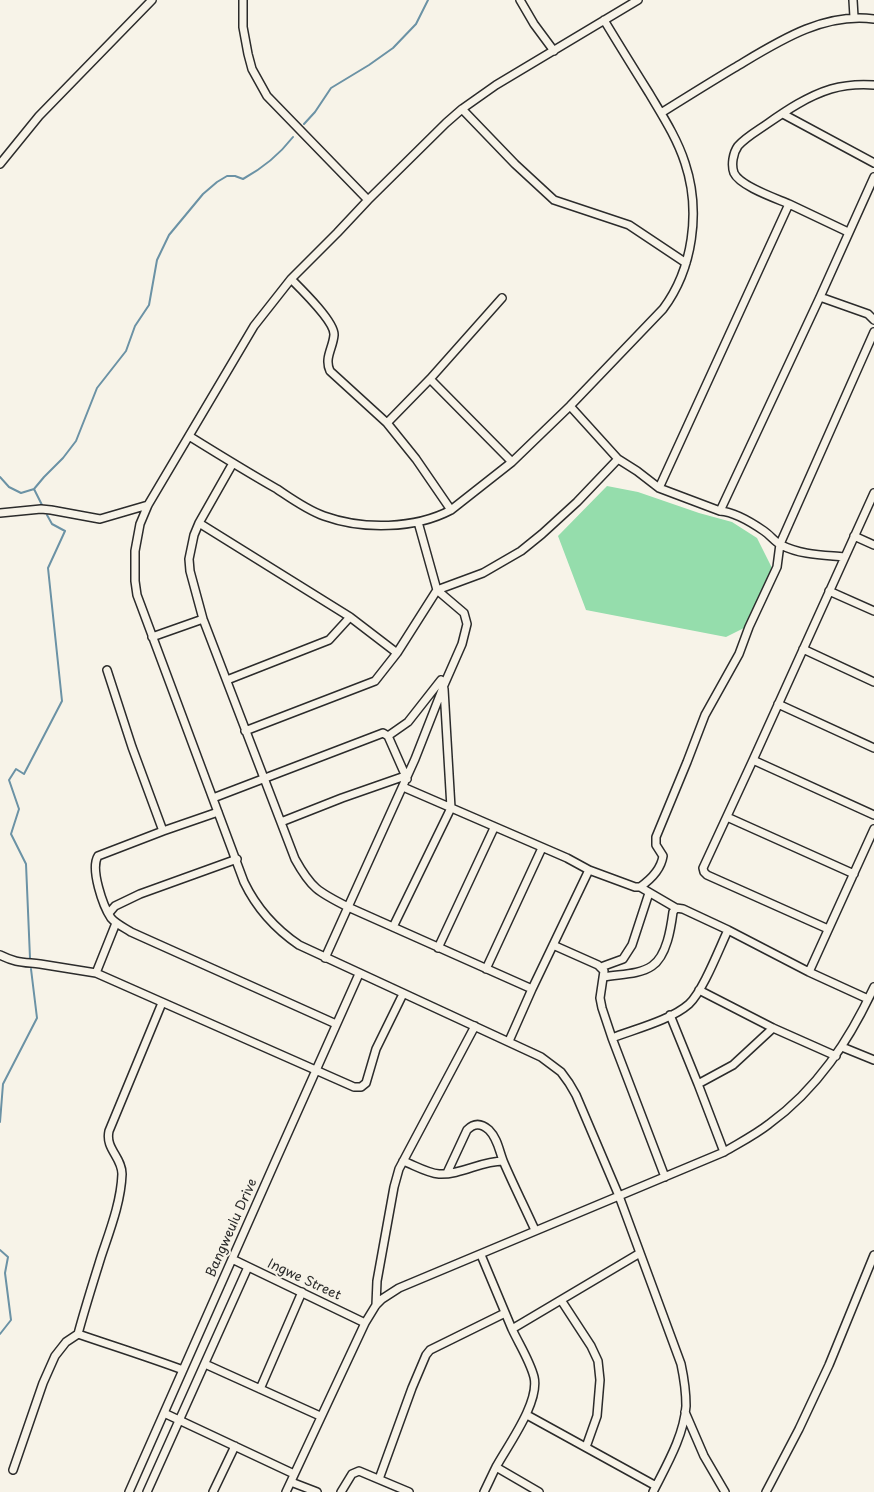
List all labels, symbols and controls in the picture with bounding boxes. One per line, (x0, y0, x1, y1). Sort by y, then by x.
street label: Bangweulu Drive (203, 1176, 261, 1280)
street label: Ingwe Street (265, 1256, 343, 1304)

